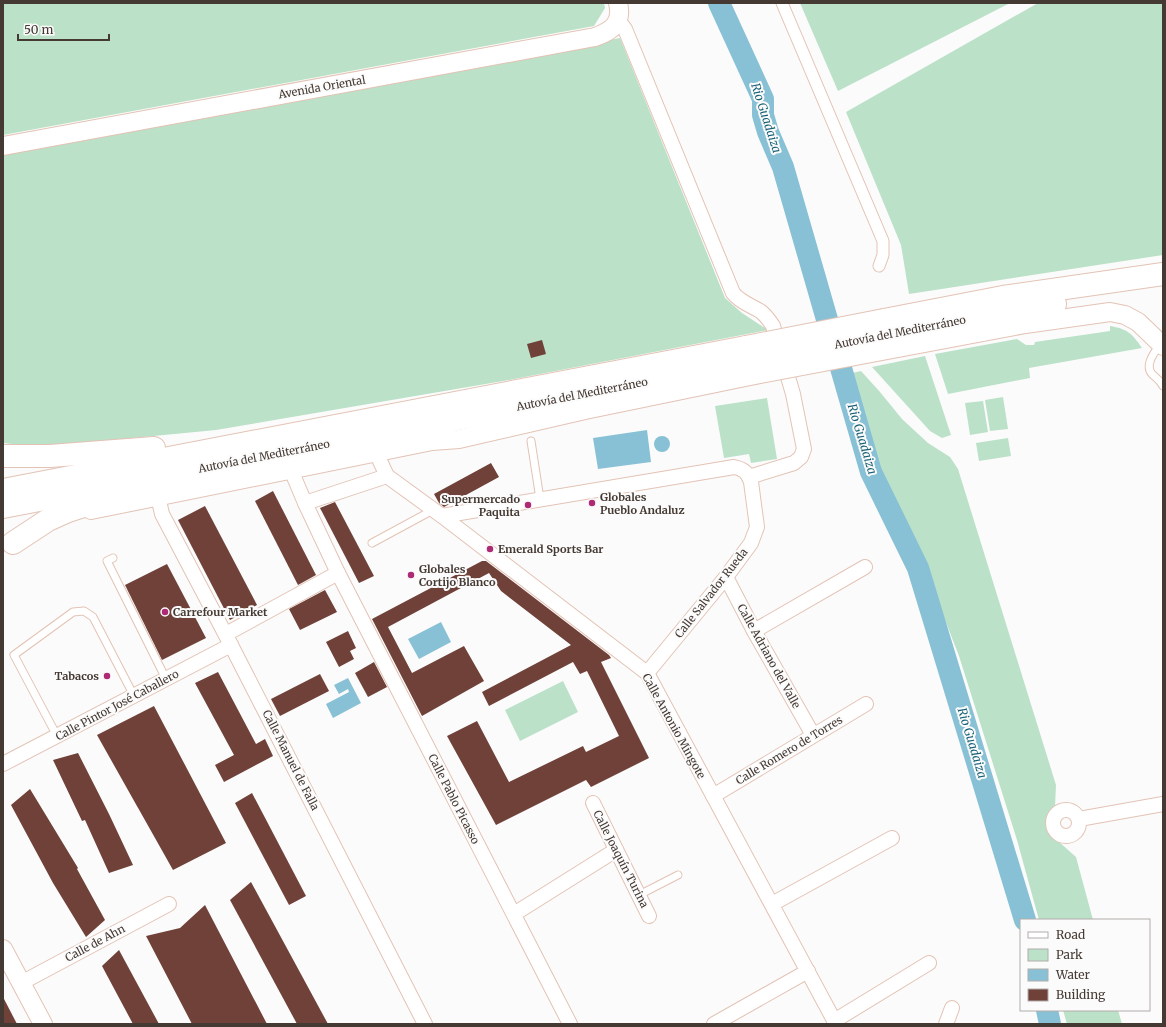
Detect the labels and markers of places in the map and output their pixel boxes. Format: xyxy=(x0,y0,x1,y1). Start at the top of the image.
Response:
place label: Globales Pueblo Andaluz xyxy=(600,490,684,517)
place label: Supermercado Paquita xyxy=(441,492,520,519)
marker: Globales Pueblo Andaluz xyxy=(587,498,597,508)
marker: Supermercado Paquita xyxy=(523,500,533,510)
place label: Emerald Sports Bar xyxy=(498,542,603,556)
marker: Emerald Sports Bar xyxy=(485,544,495,554)
place label: Globales Cortijo Blanco xyxy=(419,562,496,589)
marker: Globales Cortijo Blanco xyxy=(406,570,416,580)
place label: Carrefour Market xyxy=(173,605,268,619)
marker: Carrefour Market xyxy=(160,607,170,617)
place label: Tabacos xyxy=(54,669,99,683)
marker: Tabacos xyxy=(102,671,112,681)

